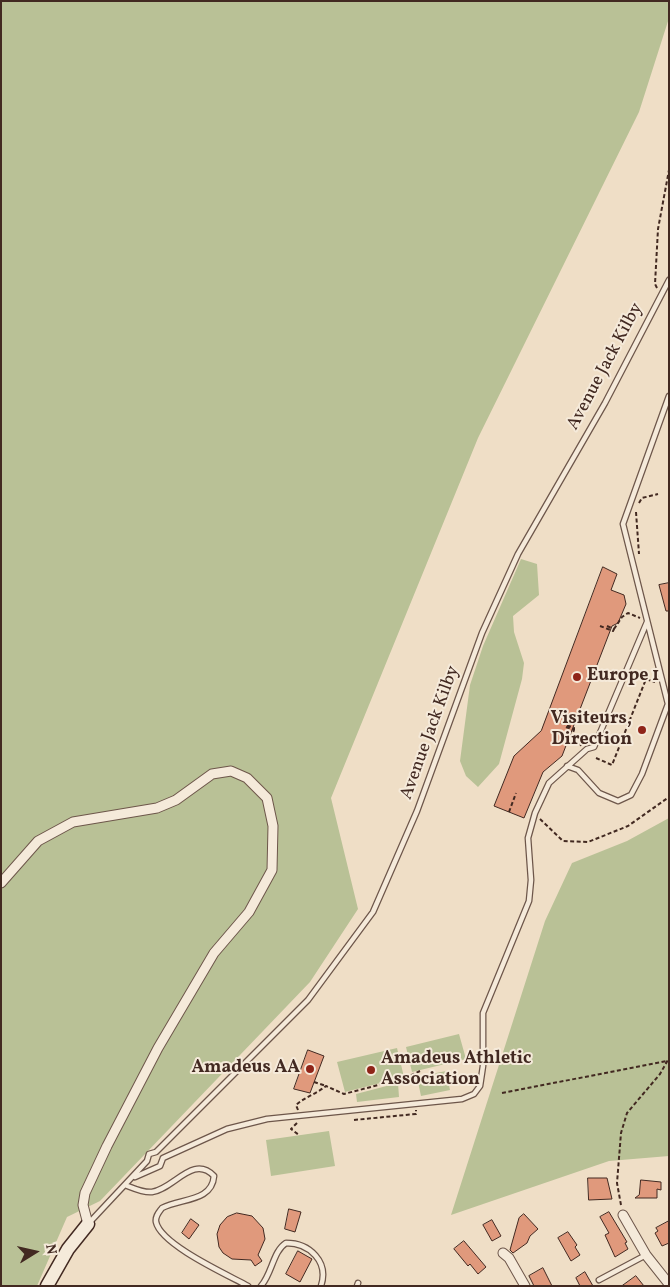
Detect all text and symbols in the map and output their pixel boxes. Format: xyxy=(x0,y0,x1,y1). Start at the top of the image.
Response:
street label: Avenue Jack Kilby xyxy=(563,300,649,434)
street label: Avenue Jack Kilby xyxy=(397,663,465,803)
place label: Europe 1 xyxy=(587,666,659,688)
marker: Europe 1 xyxy=(571,671,583,683)
place label: Visiteurs, Direction xyxy=(550,709,632,752)
marker: Visiteurs, Direction xyxy=(636,724,648,736)
place label: Amadeus Athletic Association xyxy=(381,1049,531,1092)
place label: Amadeus AA xyxy=(191,1058,300,1080)
marker: Amadeus AA xyxy=(304,1063,316,1075)
marker: Amadeus Athletic Association xyxy=(365,1064,377,1076)
north arrow xyxy=(10,1227,60,1277)
text: N xyxy=(40,1243,61,1256)

